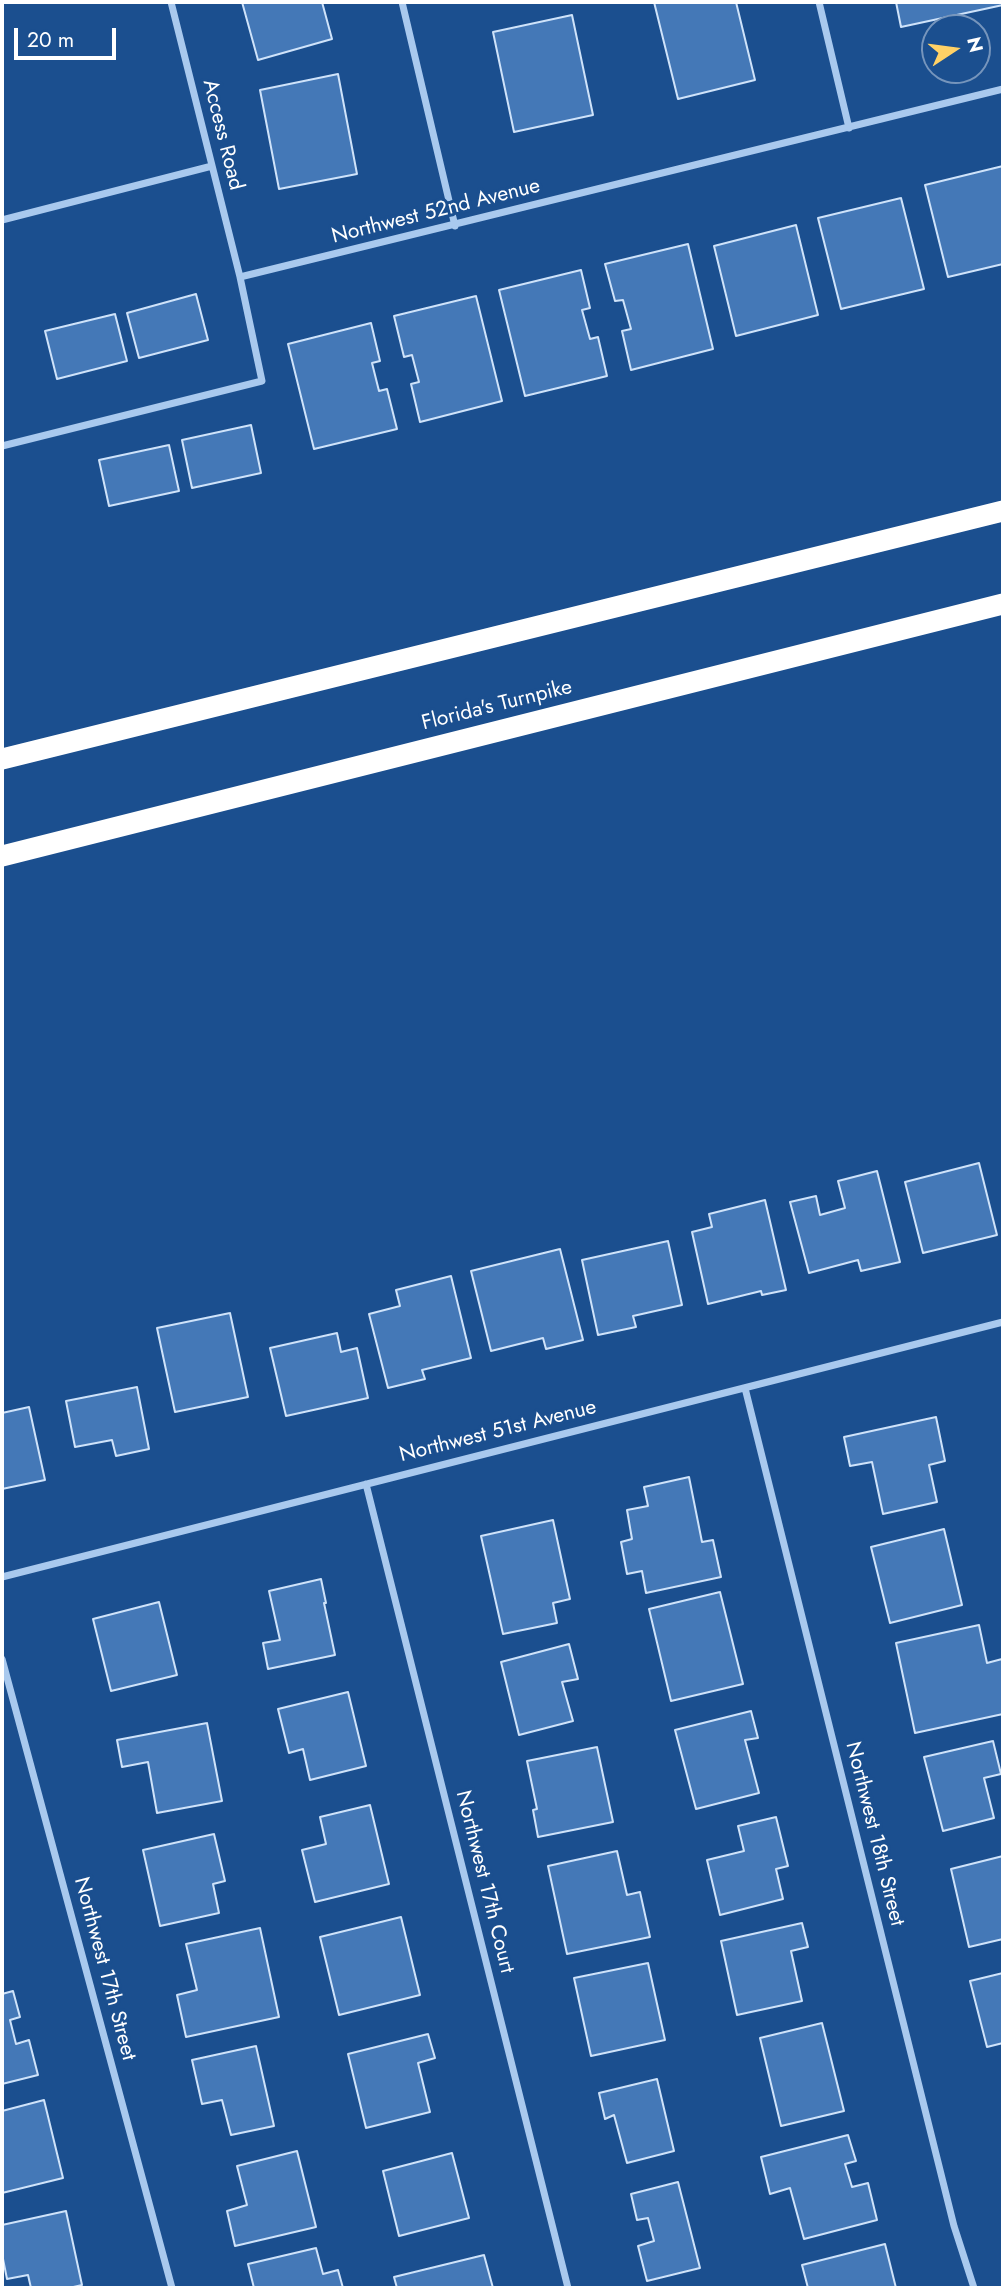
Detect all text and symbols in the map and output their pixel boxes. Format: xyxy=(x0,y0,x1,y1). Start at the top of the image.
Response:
scale bar xyxy=(18,14,119,58)
north arrow xyxy=(921,14,991,84)
text: 20 m xyxy=(27,25,74,55)
text: N xyxy=(960,34,990,55)
street label: Access Road xyxy=(196,77,248,193)
street label: Northwest 52nd Avenue xyxy=(329,174,543,250)
street label: Florida's Turnpike xyxy=(419,675,575,737)
street label: Northwest 51st Avenue xyxy=(397,1395,599,1469)
street label: Northwest 18th Street xyxy=(839,1739,909,1929)
street label: Northwest 17th Court xyxy=(449,1788,519,1976)
street label: Northwest 17th Street xyxy=(67,1875,141,2063)

